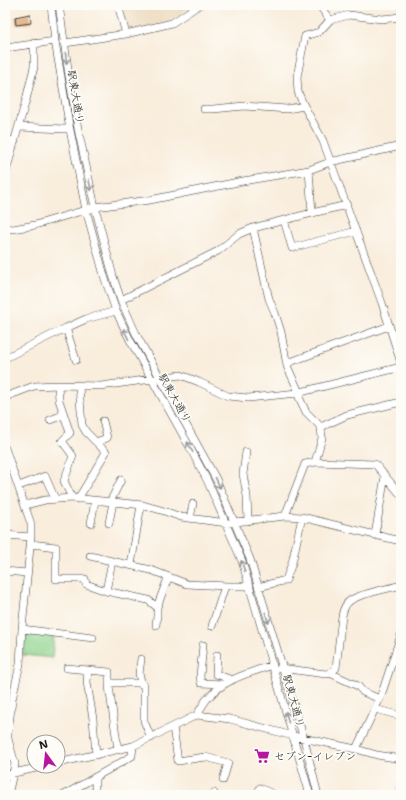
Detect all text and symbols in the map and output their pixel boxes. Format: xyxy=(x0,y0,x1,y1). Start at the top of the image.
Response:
one-way arrow xyxy=(63,51,70,64)
street label: 駅東大通り xyxy=(64,69,87,125)
one-way arrow xyxy=(87,178,95,191)
one-way arrow xyxy=(122,328,130,340)
street label: 駅東大通り xyxy=(155,371,194,426)
one-way arrow xyxy=(186,441,193,453)
one-way arrow xyxy=(215,477,222,489)
one-way arrow xyxy=(239,560,247,572)
one-way arrow xyxy=(264,611,271,624)
street label: 駅東大通り xyxy=(279,673,308,730)
one-way arrow xyxy=(283,711,291,724)
north arrow xyxy=(26,734,66,774)
text: N xyxy=(37,736,50,753)
supermarket icon: セブン-イレブン xyxy=(253,747,271,765)
place label: セブン-イレブン xyxy=(274,749,356,764)

